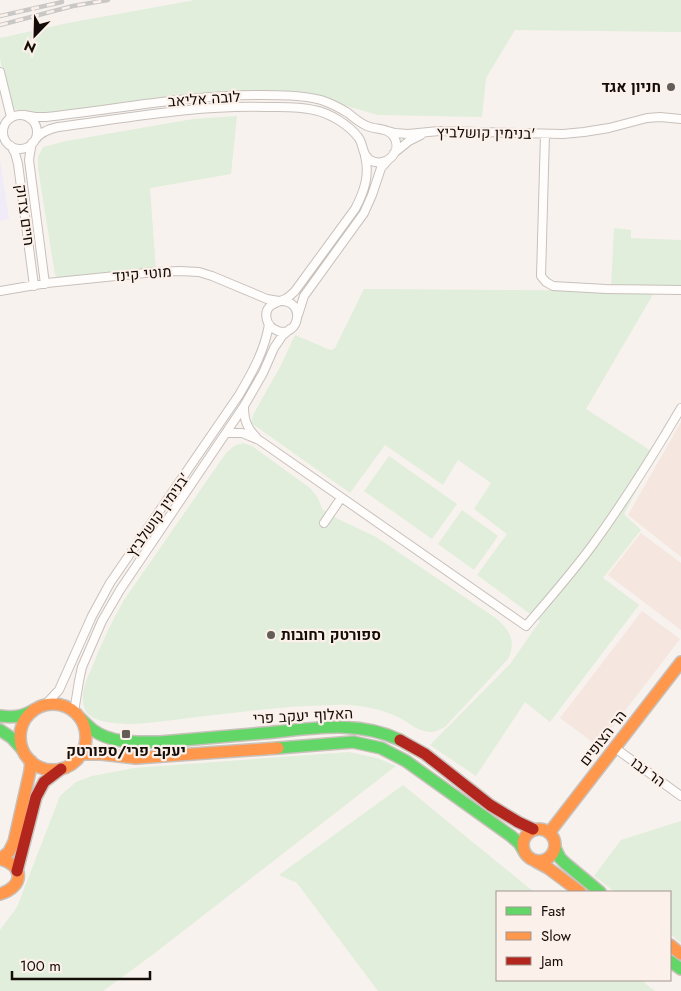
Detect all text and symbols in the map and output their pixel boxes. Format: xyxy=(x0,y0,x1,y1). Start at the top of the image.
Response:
north arrow xyxy=(10,10,60,60)
text: N xyxy=(21,36,39,58)
place label: חניון אגד xyxy=(601,76,661,98)
marker: חניון אגד xyxy=(665,81,677,93)
street label: לובה אליאב xyxy=(167,85,241,113)
street label: בנימין קושלביץ' xyxy=(436,121,536,145)
street label: חיים צדוק xyxy=(10,183,40,247)
street label: מוטי קינד xyxy=(111,260,173,288)
street label: בנימין קושלביץ' xyxy=(121,468,195,562)
place label: ספורטק רחובות xyxy=(281,624,381,646)
marker: ספורטק רחובות xyxy=(265,629,277,641)
street label: האלוף יעקב פרי xyxy=(252,702,354,730)
street label: הר הצופים xyxy=(574,705,632,771)
marker: יעקב פרי/ספורטק xyxy=(120,728,132,740)
place label: יעקב פרי/ספורטק xyxy=(66,740,186,762)
street label: הר נבו xyxy=(626,752,670,792)
legend xyxy=(496,891,671,981)
text: Fast xyxy=(541,900,565,922)
text: Slow xyxy=(541,925,572,947)
scale bar xyxy=(12,948,150,980)
text: Jam xyxy=(539,950,564,972)
text: 100 m xyxy=(20,955,61,977)

